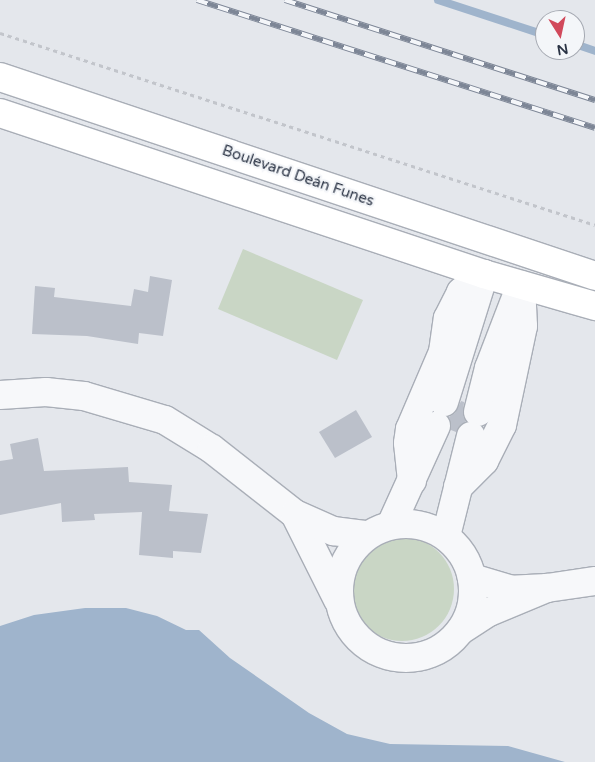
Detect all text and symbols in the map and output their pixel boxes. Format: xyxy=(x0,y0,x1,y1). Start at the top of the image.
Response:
north arrow xyxy=(535,10,585,60)
text: N xyxy=(556,40,570,59)
street label: Boulevard Deán Funes xyxy=(220,142,376,210)

